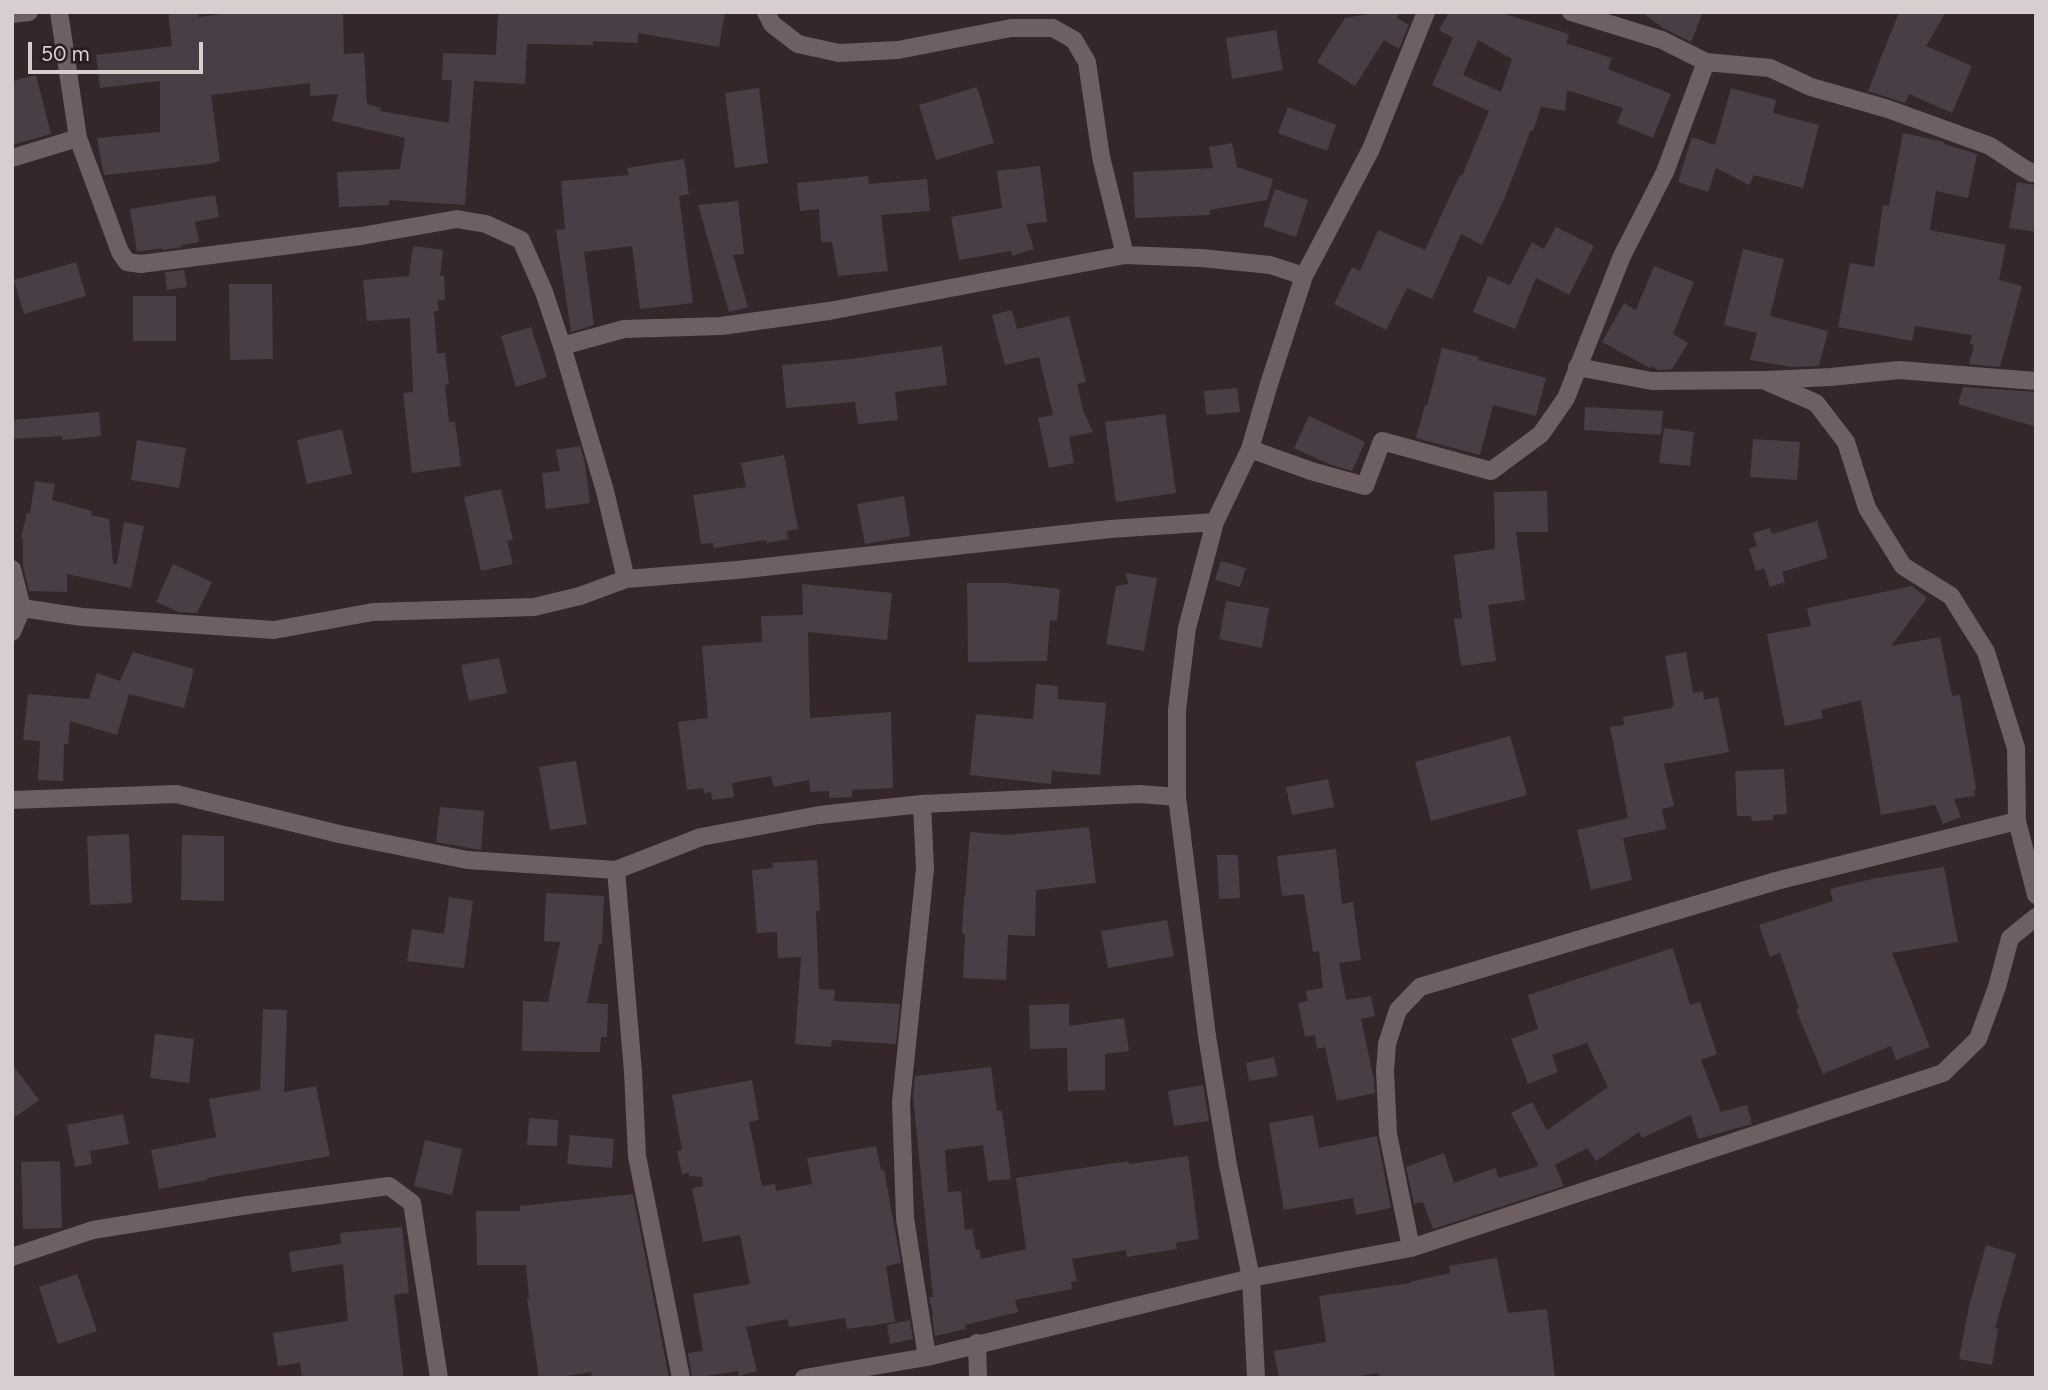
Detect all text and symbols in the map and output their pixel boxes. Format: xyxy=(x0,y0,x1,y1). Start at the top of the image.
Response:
scale bar xyxy=(32,28,206,72)
text: 50 m xyxy=(41,41,90,66)

